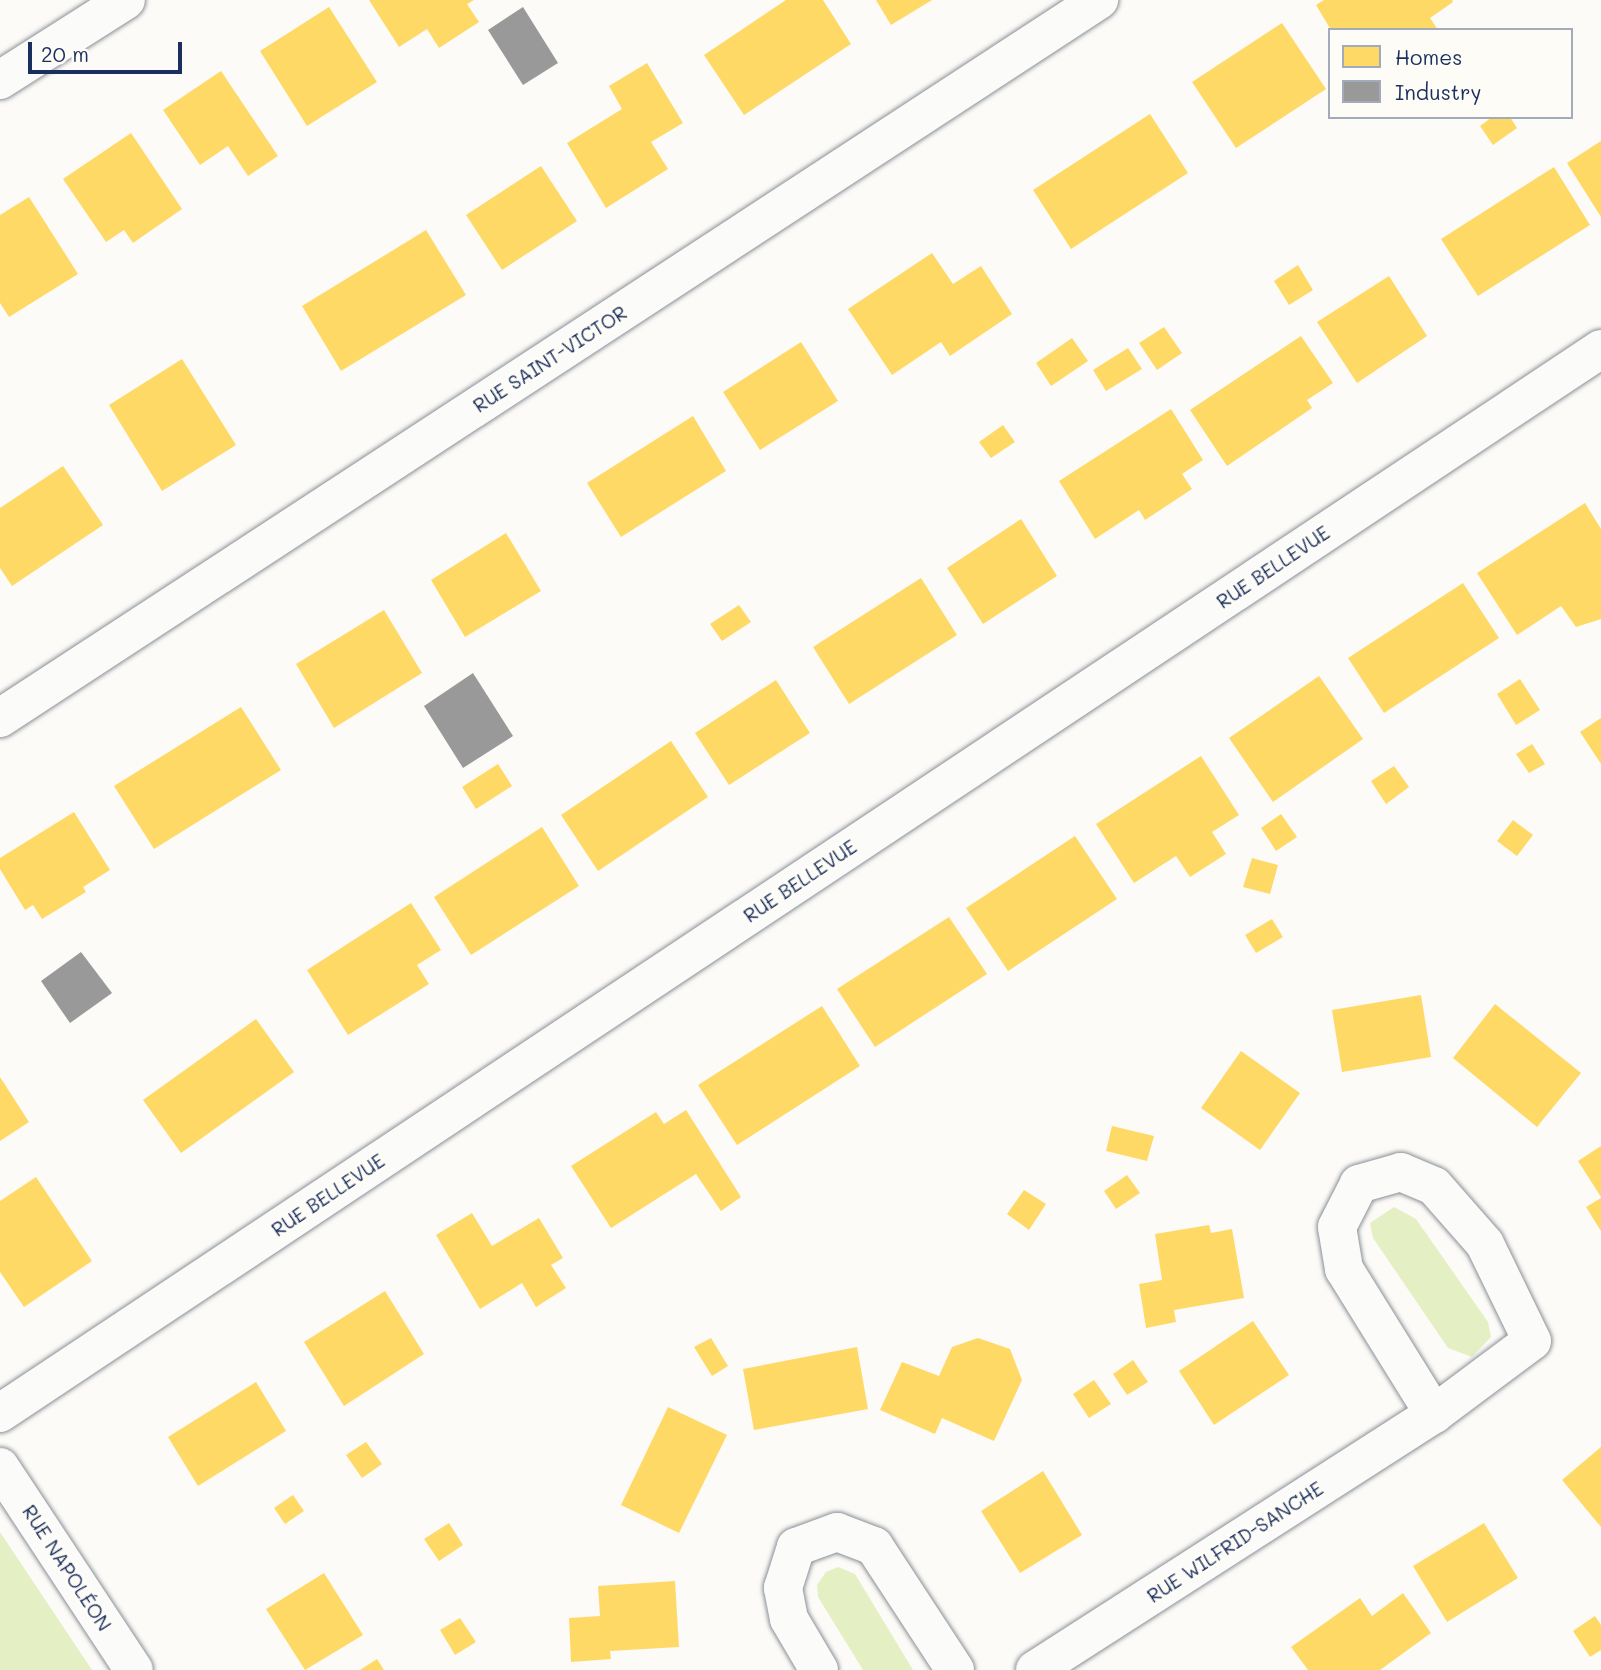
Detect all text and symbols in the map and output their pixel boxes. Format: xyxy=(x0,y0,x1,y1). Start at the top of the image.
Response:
scale bar xyxy=(32,28,186,72)
legend xyxy=(1328,28,1573,119)
text: 20 m xyxy=(41,40,89,67)
text: Homes xyxy=(1395,43,1462,70)
text: Industry xyxy=(1395,78,1482,105)
street label: RUE SAINT-VICTOR xyxy=(469,301,631,417)
street label: RUE BELLEVUE xyxy=(1212,521,1334,613)
street label: RUE BELLEVUE xyxy=(739,835,861,927)
street label: RUE BELLEVUE xyxy=(267,1149,389,1241)
street label: RUE WILFRID-SANCHE xyxy=(1143,1477,1327,1607)
street label: RUE NAPOLÉON xyxy=(18,1501,116,1635)

